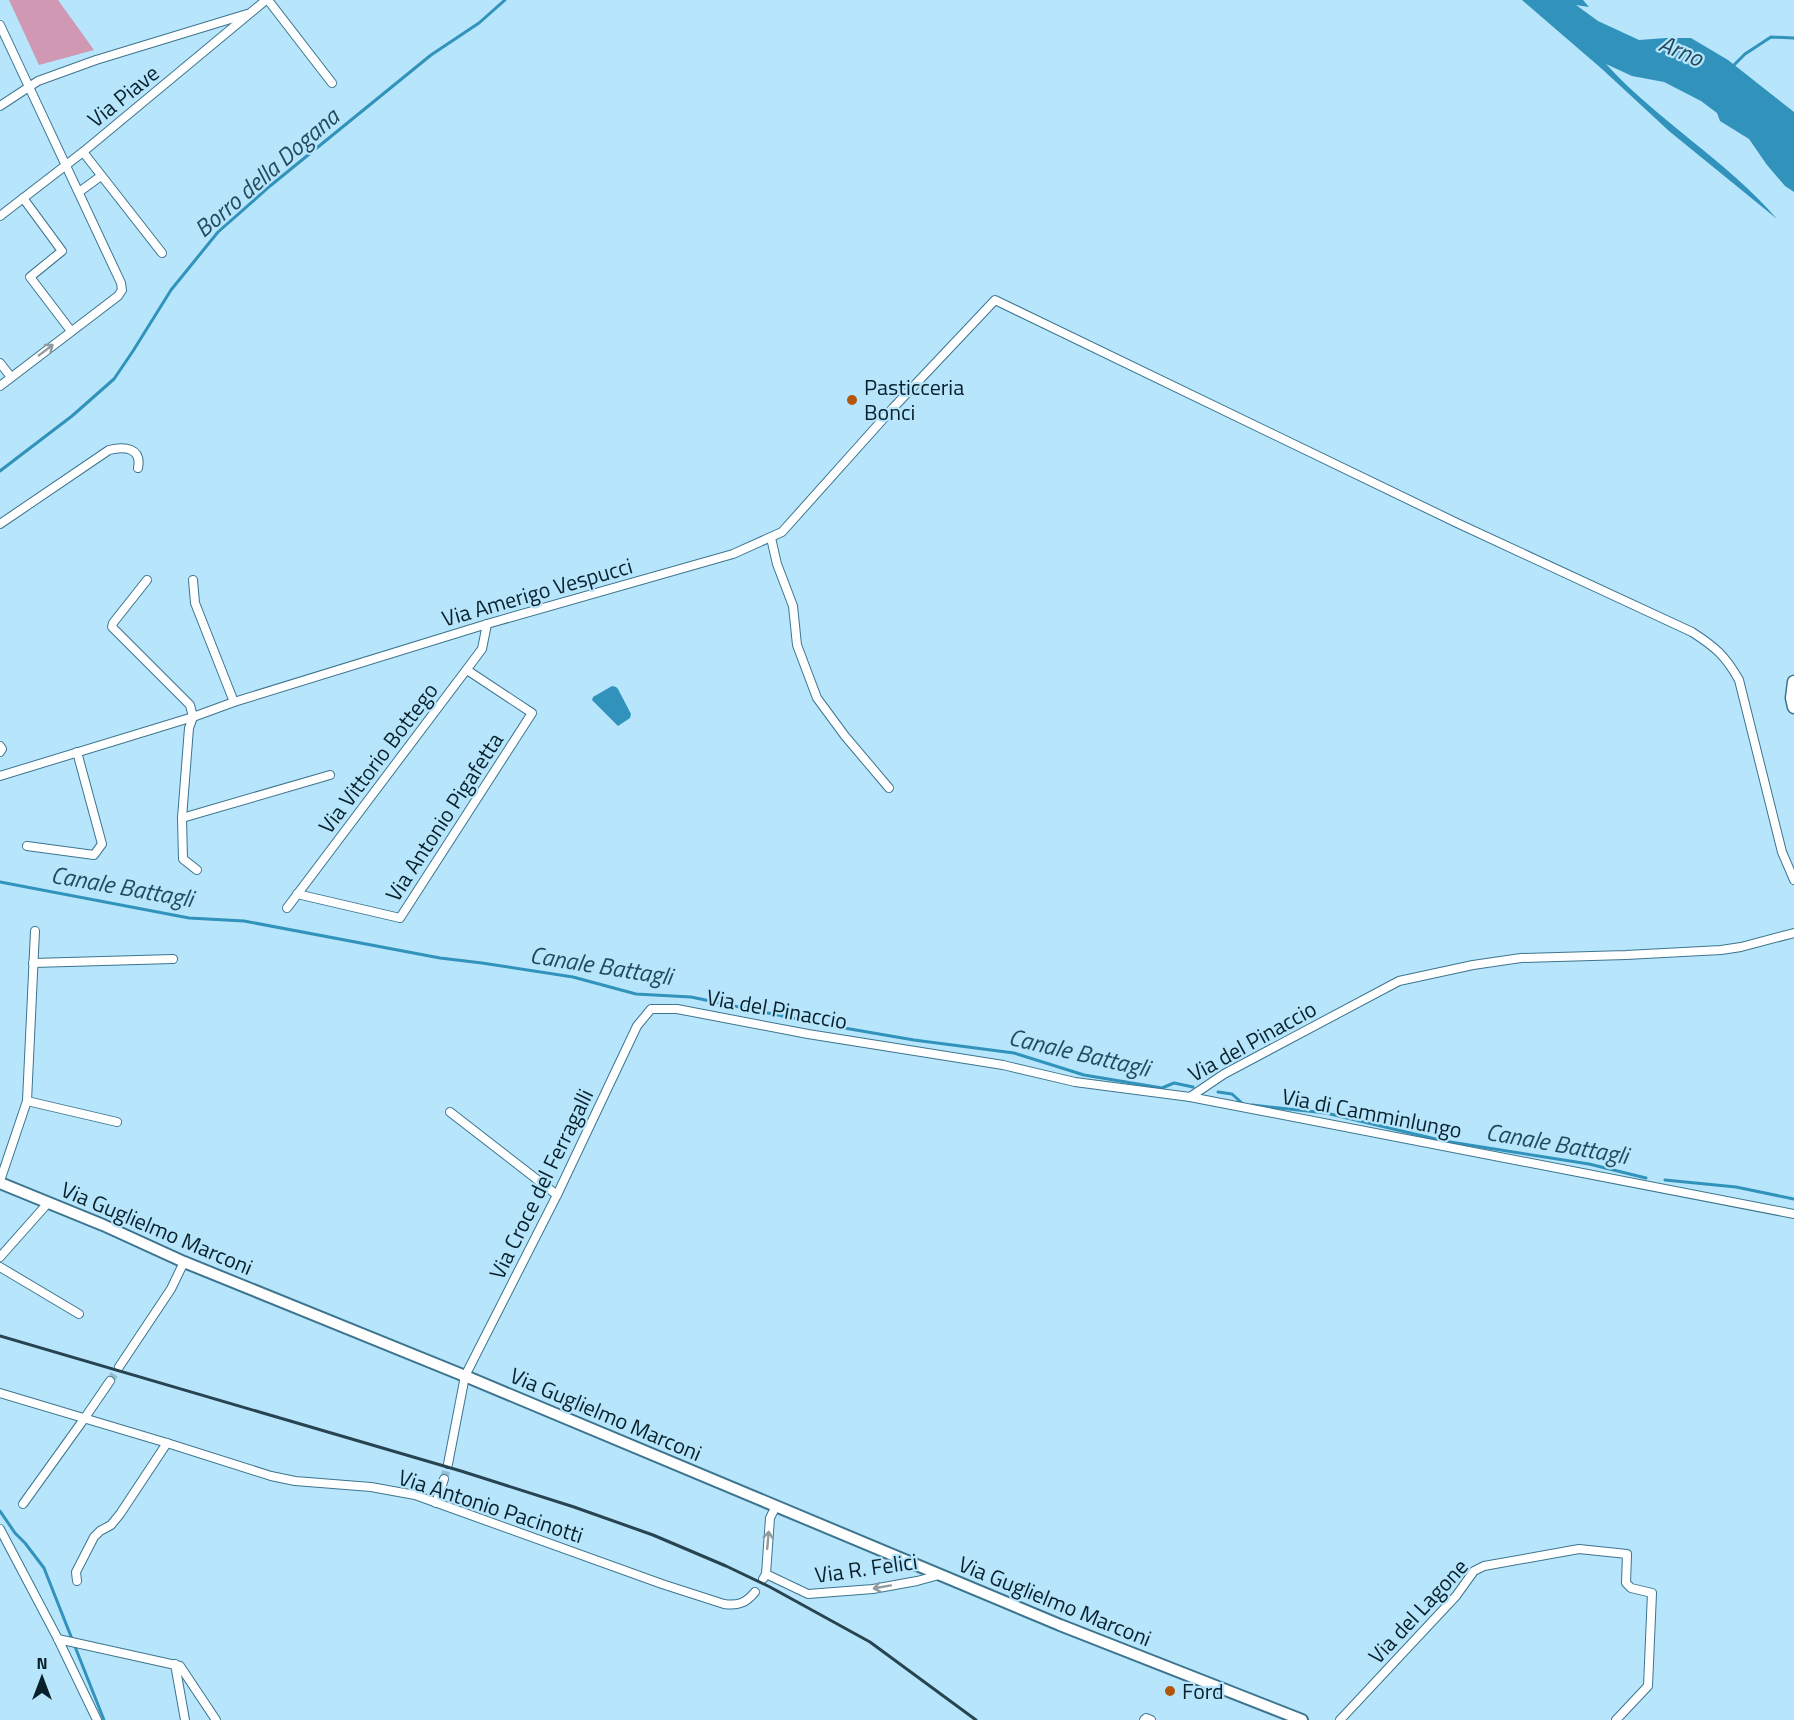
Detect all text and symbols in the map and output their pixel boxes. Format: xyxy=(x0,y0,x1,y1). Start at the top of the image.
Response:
water label: Arno xyxy=(1654,25,1710,76)
street label: Via Piave xyxy=(80,56,166,136)
water label: Borro della Dogana xyxy=(186,98,348,246)
one-way arrow xyxy=(38,344,54,357)
place label: Pasticceria Bonci xyxy=(864,370,964,429)
marker: Pasticceria Bonci xyxy=(845,393,859,407)
street label: Via Amerigo Vespucci xyxy=(438,549,636,635)
street label: Via Vittorio Bottego xyxy=(310,675,446,841)
street label: Via Antonio Pigafetta xyxy=(376,726,512,908)
water label: Canale Battagli xyxy=(48,856,199,917)
water label: Canale Battagli xyxy=(527,936,678,995)
street label: Via del Pinaccio xyxy=(704,980,850,1038)
street label: Via del Pinaccio xyxy=(1182,992,1322,1090)
water label: Canale Battagli xyxy=(1005,1018,1156,1086)
street label: Via di Camminlungo xyxy=(1279,1079,1465,1147)
street label: Via Croce del Ferragalli xyxy=(480,1083,602,1285)
water label: Canale Battagli xyxy=(1483,1113,1634,1174)
street label: Via Guglielmo Marconi xyxy=(56,1172,258,1284)
street label: Via Guglielmo Marconi xyxy=(505,1358,707,1470)
street label: Via Antonio Pacinotti xyxy=(394,1460,588,1552)
one-way arrow xyxy=(763,1530,774,1550)
street label: Via R. Felici xyxy=(813,1544,919,1592)
street label: Via Guglielmo Marconi xyxy=(953,1547,1157,1655)
street label: Via del Lagone xyxy=(1360,1551,1476,1671)
one-way arrow xyxy=(873,1582,892,1593)
north arrow xyxy=(12,1648,72,1708)
text: N xyxy=(36,1651,48,1675)
place label: Ford xyxy=(1182,1674,1224,1708)
marker: Ford xyxy=(1163,1684,1177,1698)

